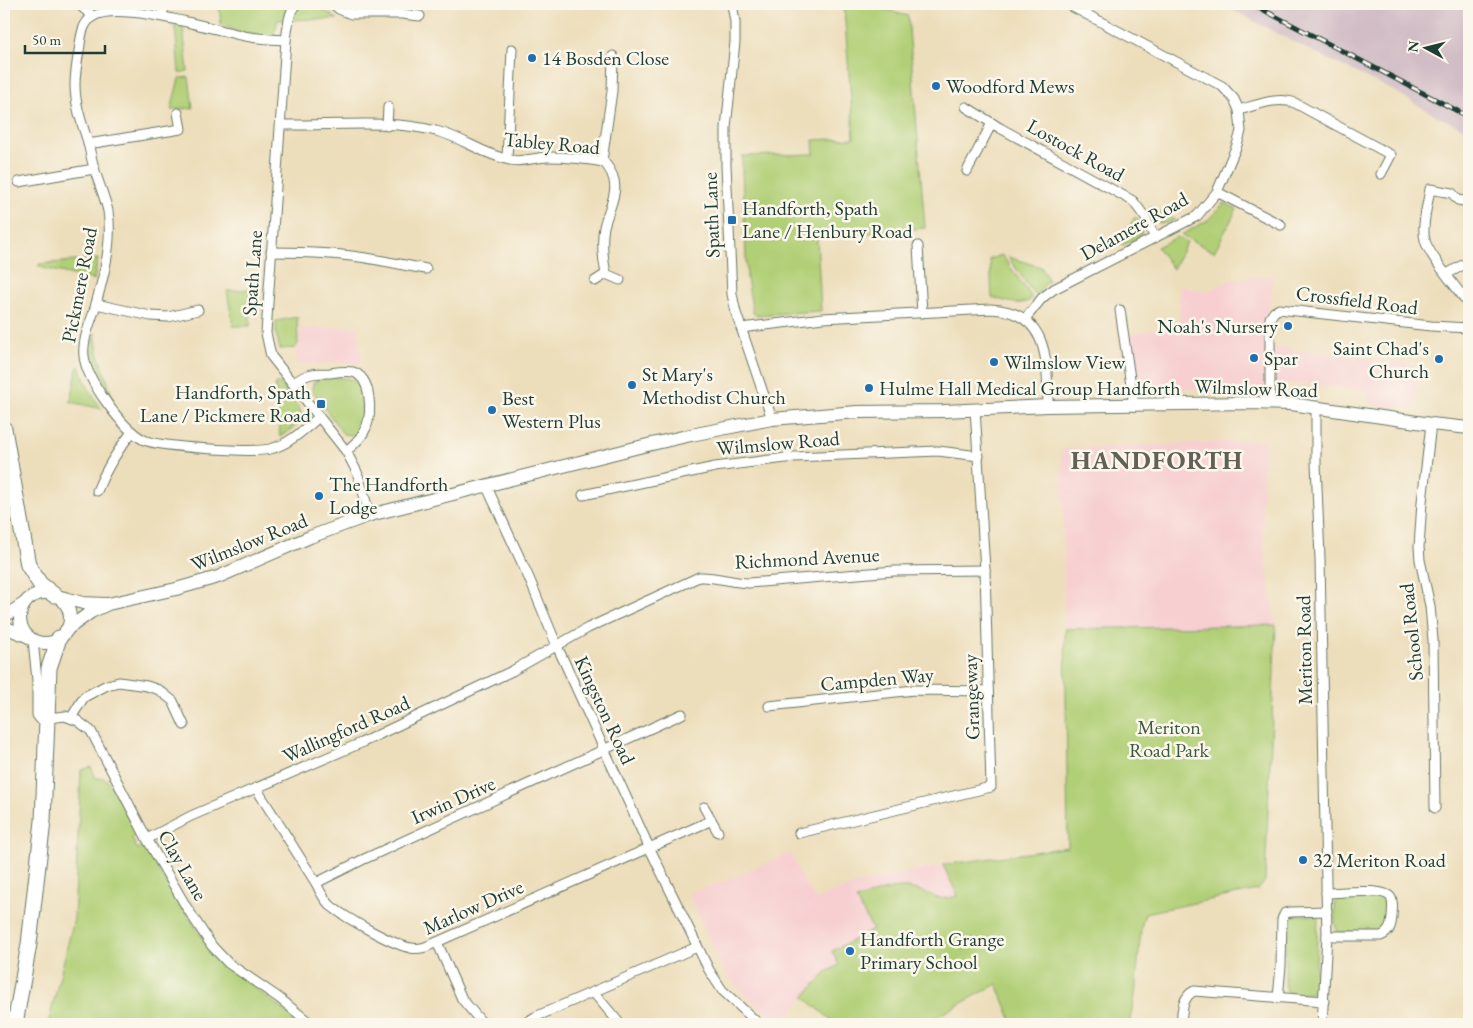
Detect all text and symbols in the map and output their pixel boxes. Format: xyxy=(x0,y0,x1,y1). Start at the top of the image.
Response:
scale bar xyxy=(25,22,105,54)
north arrow xyxy=(1400,22,1450,72)
text: 50 m xyxy=(32,30,61,49)
text: N xyxy=(1403,39,1423,53)
place label: 14 Bosden Close xyxy=(542,45,669,71)
marker: 14 Bosden Close xyxy=(526,52,538,64)
place label: Woodford Mews xyxy=(946,73,1074,99)
marker: Woodford Mews xyxy=(930,80,942,92)
street label: Lostock Road xyxy=(1023,113,1130,188)
street label: Tabley Road xyxy=(503,126,602,160)
street label: Spath Lane xyxy=(697,171,725,258)
street label: Delamere Road xyxy=(1075,185,1193,266)
place label: Handforth, Spath Lane / Henbury Road xyxy=(742,195,914,244)
marker: Handforth, Spath Lane / Henbury Road xyxy=(726,214,738,226)
street label: Pickmere Road xyxy=(55,224,103,345)
street label: Spath Lane xyxy=(236,229,268,317)
street label: Crossfield Road xyxy=(1295,280,1420,320)
place label: Noah's Nursery xyxy=(1157,313,1278,339)
marker: Noah's Nursery xyxy=(1282,320,1294,332)
place label: Saint Chad's Church xyxy=(1333,335,1429,384)
place label: Spar xyxy=(1264,345,1298,371)
place label: Wilmslow View xyxy=(1004,349,1125,375)
marker: Spar xyxy=(1248,352,1260,364)
marker: Saint Chad's Church xyxy=(1433,353,1445,365)
marker: Wilmslow View xyxy=(988,356,1000,368)
place label: St Mary's Methodist Church xyxy=(642,361,786,410)
street label: Wilmslow Road xyxy=(1194,373,1319,403)
place label: Hulme Hall Medical Group Handforth xyxy=(879,375,1181,401)
place label: Handforth, Spath Lane / Pickmere Road xyxy=(140,379,312,428)
marker: St Mary's Methodist Church xyxy=(626,379,638,391)
marker: Hulme Hall Medical Group Handforth xyxy=(863,382,875,394)
place label: Best Western Plus xyxy=(502,385,601,434)
marker: Handforth, Spath Lane / Pickmere Road xyxy=(315,398,327,410)
marker: Best Western Plus xyxy=(486,404,498,416)
street label: Wilmslow Road xyxy=(715,425,842,461)
district label: HANDFORTH xyxy=(1071,444,1243,476)
place label: The Handforth Lodge xyxy=(329,471,448,520)
marker: The Handforth Lodge xyxy=(313,490,325,502)
street label: Wilmslow Road xyxy=(187,506,312,577)
street label: Richmond Avenue xyxy=(734,541,880,575)
street label: School Road xyxy=(1393,581,1429,682)
street label: Meriton Road xyxy=(1290,594,1318,705)
street label: Kingston Road xyxy=(569,652,642,769)
street label: Grangeway xyxy=(956,653,985,741)
street label: Campden Way xyxy=(819,661,935,697)
street label: Wallingford Road xyxy=(278,689,414,769)
park label: Meriton Road Park xyxy=(1129,714,1210,763)
street label: Irwin Drive xyxy=(407,770,499,830)
street label: Clay Lane xyxy=(152,825,214,905)
place label: 32 Meriton Road xyxy=(1313,847,1447,873)
marker: 32 Meriton Road xyxy=(1297,854,1309,866)
street label: Marlow Drive xyxy=(419,873,527,941)
place label: Handforth Grange Primary School xyxy=(860,926,1004,975)
marker: Handforth Grange Primary School xyxy=(844,945,856,957)

